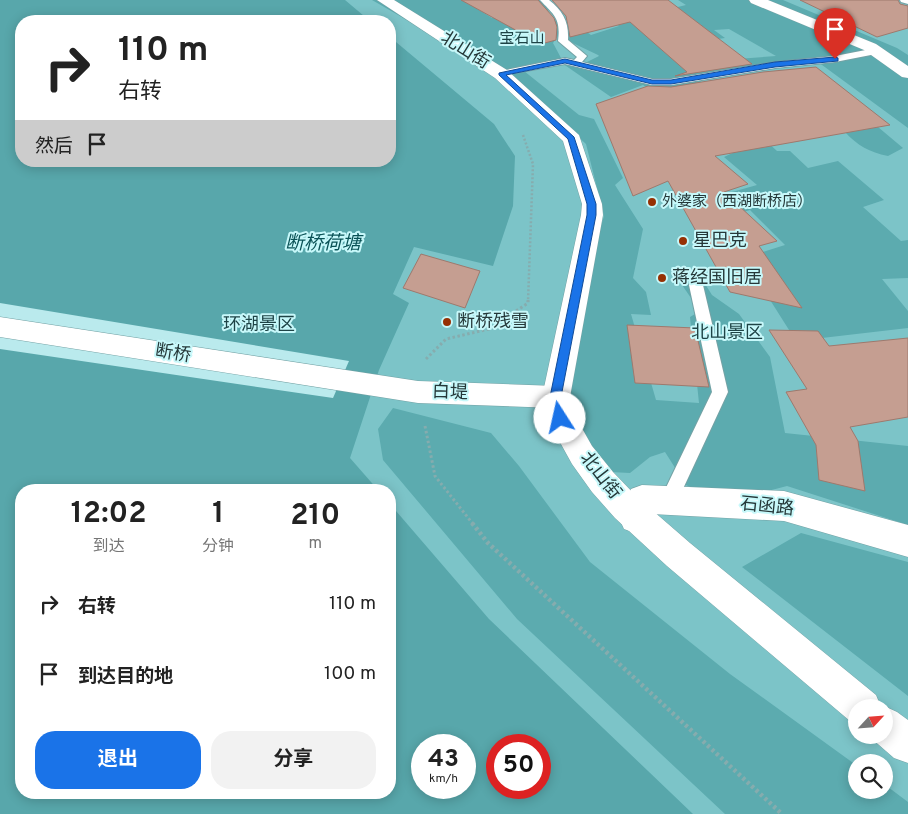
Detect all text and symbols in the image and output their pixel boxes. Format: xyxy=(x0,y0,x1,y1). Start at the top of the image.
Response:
pin xyxy=(814,8,856,59)
icon: arrive xyxy=(821,15,849,43)
street label: 北山街 xyxy=(436,27,494,75)
text: 110 m xyxy=(118,29,208,73)
park label: 宝石山 xyxy=(499,30,545,49)
icon: right xyxy=(35,35,100,100)
text: 右转 xyxy=(118,79,162,106)
icon: arrive xyxy=(83,130,111,158)
text: 然后 xyxy=(35,135,73,159)
place label: 外婆家（西湖断桥店） xyxy=(662,193,812,212)
marker: 外婆家（西湖断桥店） xyxy=(646,196,658,208)
place label: 星巴克 xyxy=(693,230,747,253)
water label: 断桥荷塘 xyxy=(285,232,364,256)
marker: 星巴克 xyxy=(677,235,689,247)
place label: 蒋经国旧居 xyxy=(672,267,762,290)
marker: 蒋经国旧居 xyxy=(656,272,668,284)
place label: 断桥残雪 xyxy=(457,311,529,334)
park label: 环湖景区 xyxy=(223,314,295,337)
marker: 断桥残雪 xyxy=(441,316,453,328)
park label: 北山景区 xyxy=(691,322,763,345)
street label: 断桥 xyxy=(153,340,193,368)
street label: 白堤 xyxy=(432,381,468,405)
position arrow xyxy=(533,391,585,443)
street label: 北山街 xyxy=(574,448,626,504)
street label: 石函路 xyxy=(739,493,795,521)
text: 12:02 xyxy=(71,496,147,533)
text: 1 xyxy=(212,496,224,533)
text: 210 xyxy=(290,498,340,535)
text: m xyxy=(308,534,322,554)
text: 到达 xyxy=(93,537,125,557)
text: 分钟 xyxy=(202,537,234,557)
icon: right xyxy=(35,590,63,618)
text: 110 m xyxy=(329,592,376,616)
text: 右转 xyxy=(78,595,116,619)
icon: arrive xyxy=(35,660,63,688)
text: 100 m xyxy=(324,662,376,686)
text: 到达目的地 xyxy=(78,665,173,689)
north arrow xyxy=(848,699,892,744)
map controls xyxy=(848,699,893,799)
button: 退出 xyxy=(35,731,201,789)
button: 分享 xyxy=(211,731,376,789)
speed limit sign: 50 xyxy=(486,734,551,799)
text: 43 xyxy=(428,744,459,776)
button: search xyxy=(848,754,893,799)
text: km/h xyxy=(429,771,458,787)

